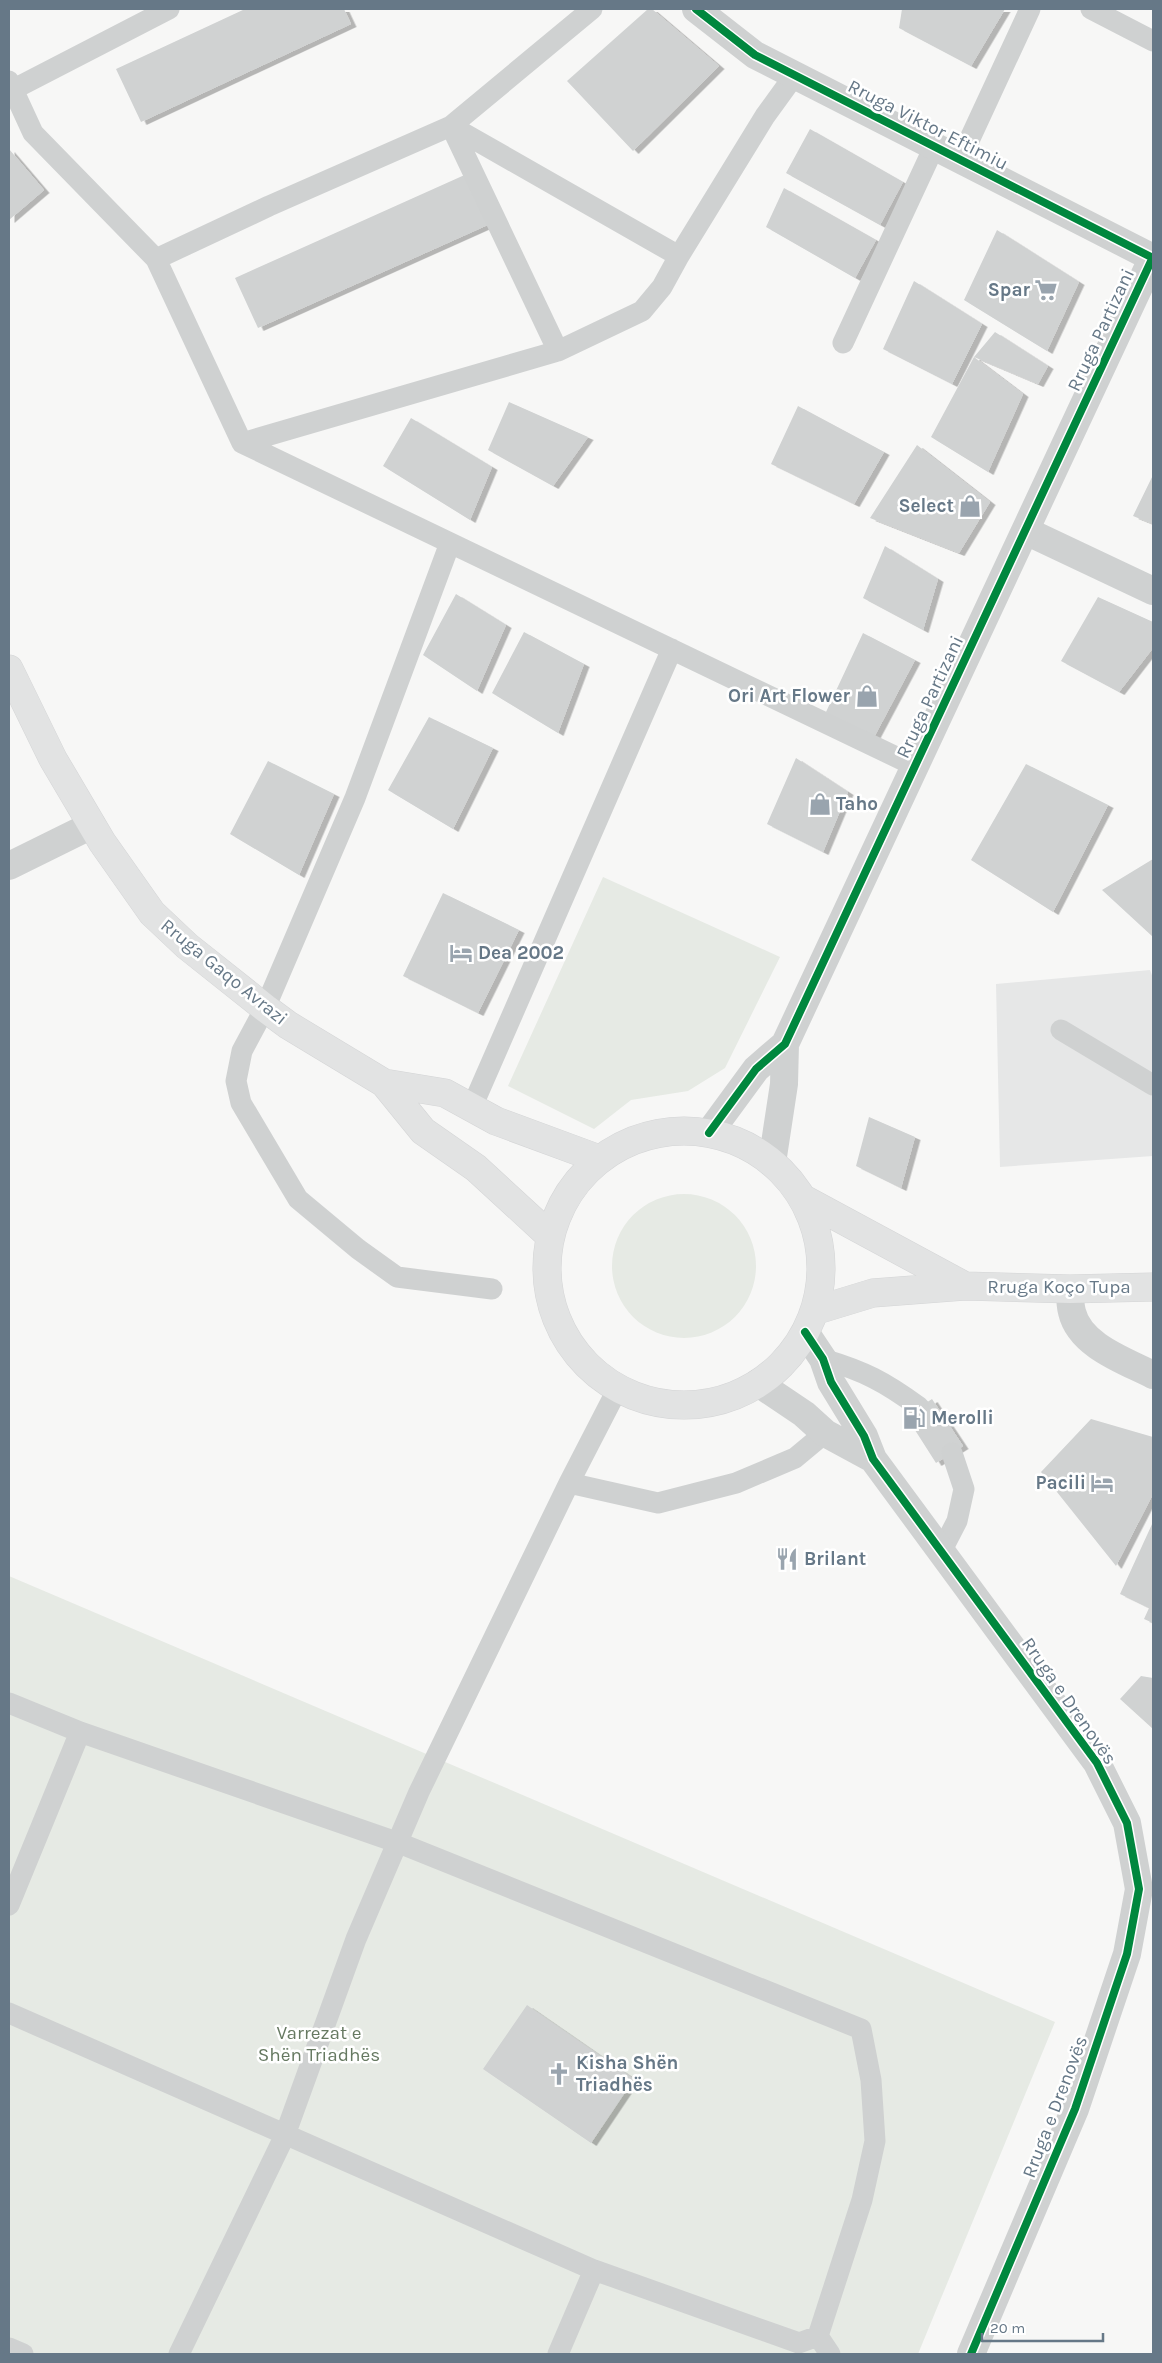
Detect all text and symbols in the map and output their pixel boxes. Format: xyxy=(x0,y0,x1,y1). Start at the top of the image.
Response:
street label: Rruga Viktor Eftimiu xyxy=(844,75,1012,175)
street label: Rruga Partizani xyxy=(1063,265,1139,395)
supermarket icon: Spar xyxy=(1033,277,1059,303)
place label: Spar xyxy=(988,279,1031,301)
shop icon: Select xyxy=(957,493,983,519)
place label: Select xyxy=(898,495,954,517)
street label: Rruga Partizani xyxy=(892,632,968,762)
shop icon: Ori Art Flower xyxy=(854,683,880,709)
place label: Ori Art Flower xyxy=(728,685,851,707)
shop icon: Taho xyxy=(807,791,833,817)
place label: Taho xyxy=(836,793,878,815)
street label: Rruga Gaqo Avrazi xyxy=(156,914,292,1030)
hotel icon: Dea 2002 xyxy=(448,940,474,966)
place label: Dea 2002 xyxy=(478,942,564,964)
street label: Rruga Koço Tupa xyxy=(987,1276,1131,1298)
fuel station icon: Merolli xyxy=(901,1405,927,1431)
place label: Merolli xyxy=(931,1407,994,1429)
hotel icon: Pacili xyxy=(1089,1470,1115,1496)
place label: Pacili xyxy=(1036,1472,1086,1494)
restaurant icon: Brilant xyxy=(774,1546,800,1572)
place label: Brilant xyxy=(804,1548,866,1570)
street label: Rruga e Drenovës xyxy=(1017,1633,1121,1769)
park label: Varrezat e Shën Triadhës xyxy=(258,2022,380,2066)
street label: Rruga e Drenovës xyxy=(1018,2033,1092,2181)
place label: Kisha Shën Triadhës xyxy=(576,2052,678,2096)
church icon: Kisha Shën Triadhës xyxy=(546,2061,572,2087)
scale bar xyxy=(982,2310,1103,2342)
text: 20 m xyxy=(990,2319,1025,2337)

